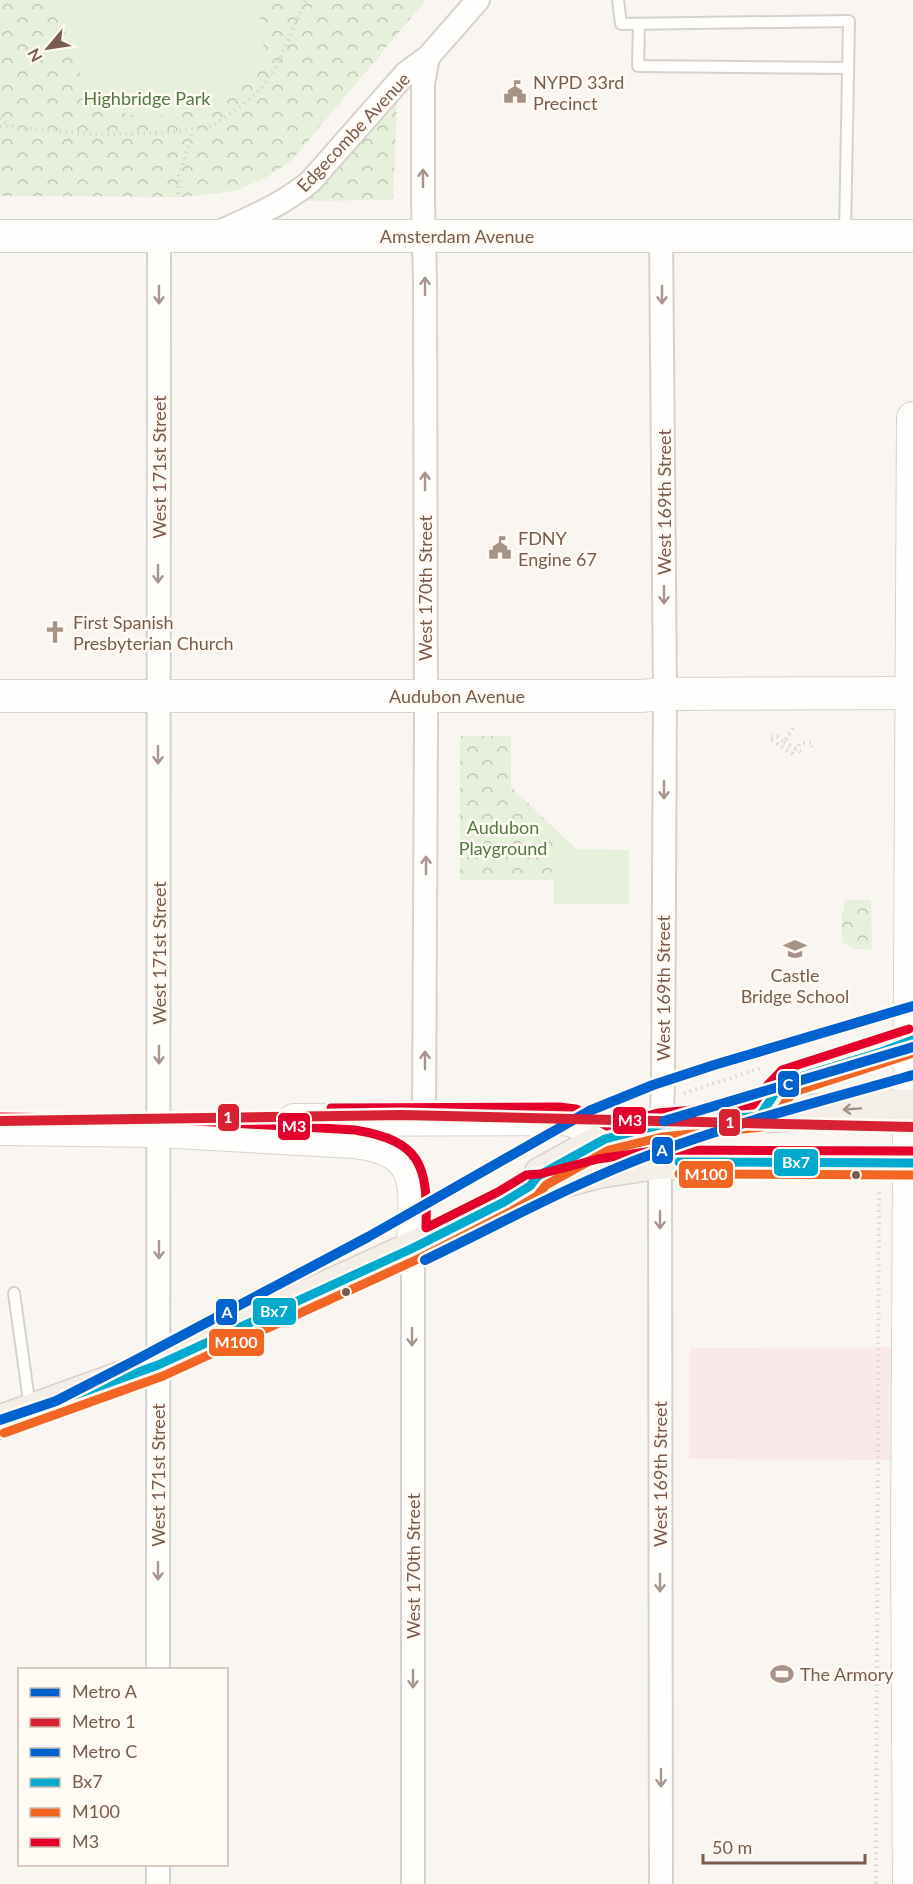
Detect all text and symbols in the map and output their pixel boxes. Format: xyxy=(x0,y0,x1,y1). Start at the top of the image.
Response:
north arrow xyxy=(18,18,78,78)
text: N xyxy=(23,46,46,66)
street label: Edgecombe Avenue xyxy=(292,68,414,196)
place label: NYPD 33rd Precinct xyxy=(533,71,624,114)
public building icon: NYPD 33rd Precinct xyxy=(502,79,528,105)
park label: Highbridge Park xyxy=(84,87,211,109)
one-way arrow xyxy=(417,168,429,188)
street label: Amsterdam Avenue xyxy=(380,225,534,247)
one-way arrow xyxy=(419,277,431,297)
one-way arrow xyxy=(656,284,668,304)
one-way arrow xyxy=(153,285,165,305)
street label: West 171st Street xyxy=(148,395,170,539)
street label: West 169th Street xyxy=(653,429,675,575)
one-way arrow xyxy=(419,472,431,492)
street label: West 170th Street xyxy=(414,515,436,661)
place label: FDNY Engine 67 xyxy=(518,527,597,570)
public building icon: FDNY Engine 67 xyxy=(487,535,513,561)
one-way arrow xyxy=(152,564,164,584)
one-way arrow xyxy=(658,584,670,604)
place label: First Spanish Presbyterian Church xyxy=(73,611,234,654)
church icon: First Spanish Presbyterian Church xyxy=(42,619,68,645)
street label: Audubon Avenue xyxy=(389,685,525,707)
one-way arrow xyxy=(152,744,164,764)
one-way arrow xyxy=(658,779,670,799)
park label: Audubon Playground xyxy=(459,816,547,859)
one-way arrow xyxy=(420,856,432,876)
street label: West 171st Street xyxy=(148,881,170,1025)
street label: West 169th Street xyxy=(652,915,674,1061)
school or university icon: Castle Bridge School xyxy=(782,936,808,962)
place label: Castle Bridge School xyxy=(741,964,849,1007)
one-way arrow xyxy=(153,1044,165,1064)
one-way arrow xyxy=(419,1051,431,1071)
line badge: C xyxy=(777,1070,800,1098)
text: C xyxy=(783,1074,794,1093)
line badge: 1 xyxy=(217,1103,240,1132)
one-way arrow xyxy=(843,1103,863,1114)
line badge: M3 xyxy=(612,1106,647,1135)
text: 1 xyxy=(223,1107,233,1126)
line badge: 1 xyxy=(718,1108,741,1137)
text: M3 xyxy=(618,1110,642,1129)
line badge: M3 xyxy=(277,1112,311,1141)
text: 1 xyxy=(725,1112,735,1131)
text: M3 xyxy=(282,1116,306,1135)
line badge: A xyxy=(651,1136,674,1165)
text: A xyxy=(655,1140,668,1159)
line badge: Bx7 xyxy=(773,1148,819,1177)
text: Bx7 xyxy=(782,1152,810,1171)
line badge: M100 xyxy=(678,1160,734,1189)
text: M100 xyxy=(685,1164,727,1183)
unlabelled marker xyxy=(850,1169,862,1181)
one-way arrow xyxy=(654,1210,666,1230)
one-way arrow xyxy=(153,1239,165,1259)
unlabelled marker xyxy=(340,1286,352,1298)
line badge: Bx7 xyxy=(252,1297,297,1326)
line badge: A xyxy=(215,1298,238,1326)
text: Bx7 xyxy=(260,1301,288,1320)
text: A xyxy=(220,1302,233,1321)
one-way arrow xyxy=(406,1326,418,1346)
line badge: M100 xyxy=(208,1328,265,1357)
text: M100 xyxy=(215,1332,257,1351)
street label: West 169th Street xyxy=(649,1401,671,1547)
street label: West 171st Street xyxy=(147,1403,169,1547)
street label: West 170th Street xyxy=(402,1493,424,1639)
one-way arrow xyxy=(152,1560,164,1580)
one-way arrow xyxy=(654,1573,666,1593)
sports icon: The Armory xyxy=(769,1661,795,1687)
place label: The Armory xyxy=(800,1663,894,1685)
legend xyxy=(18,1668,228,1866)
one-way arrow xyxy=(407,1668,419,1688)
text: Metro A xyxy=(72,1680,138,1702)
text: Metro 1 xyxy=(72,1710,136,1732)
text: Metro C xyxy=(72,1740,137,1762)
one-way arrow xyxy=(655,1768,667,1788)
text: Bx7 xyxy=(72,1770,103,1792)
text: M100 xyxy=(72,1800,120,1822)
scale bar xyxy=(703,1827,865,1865)
text: M3 xyxy=(72,1830,99,1852)
text: 50 m xyxy=(712,1836,752,1858)

